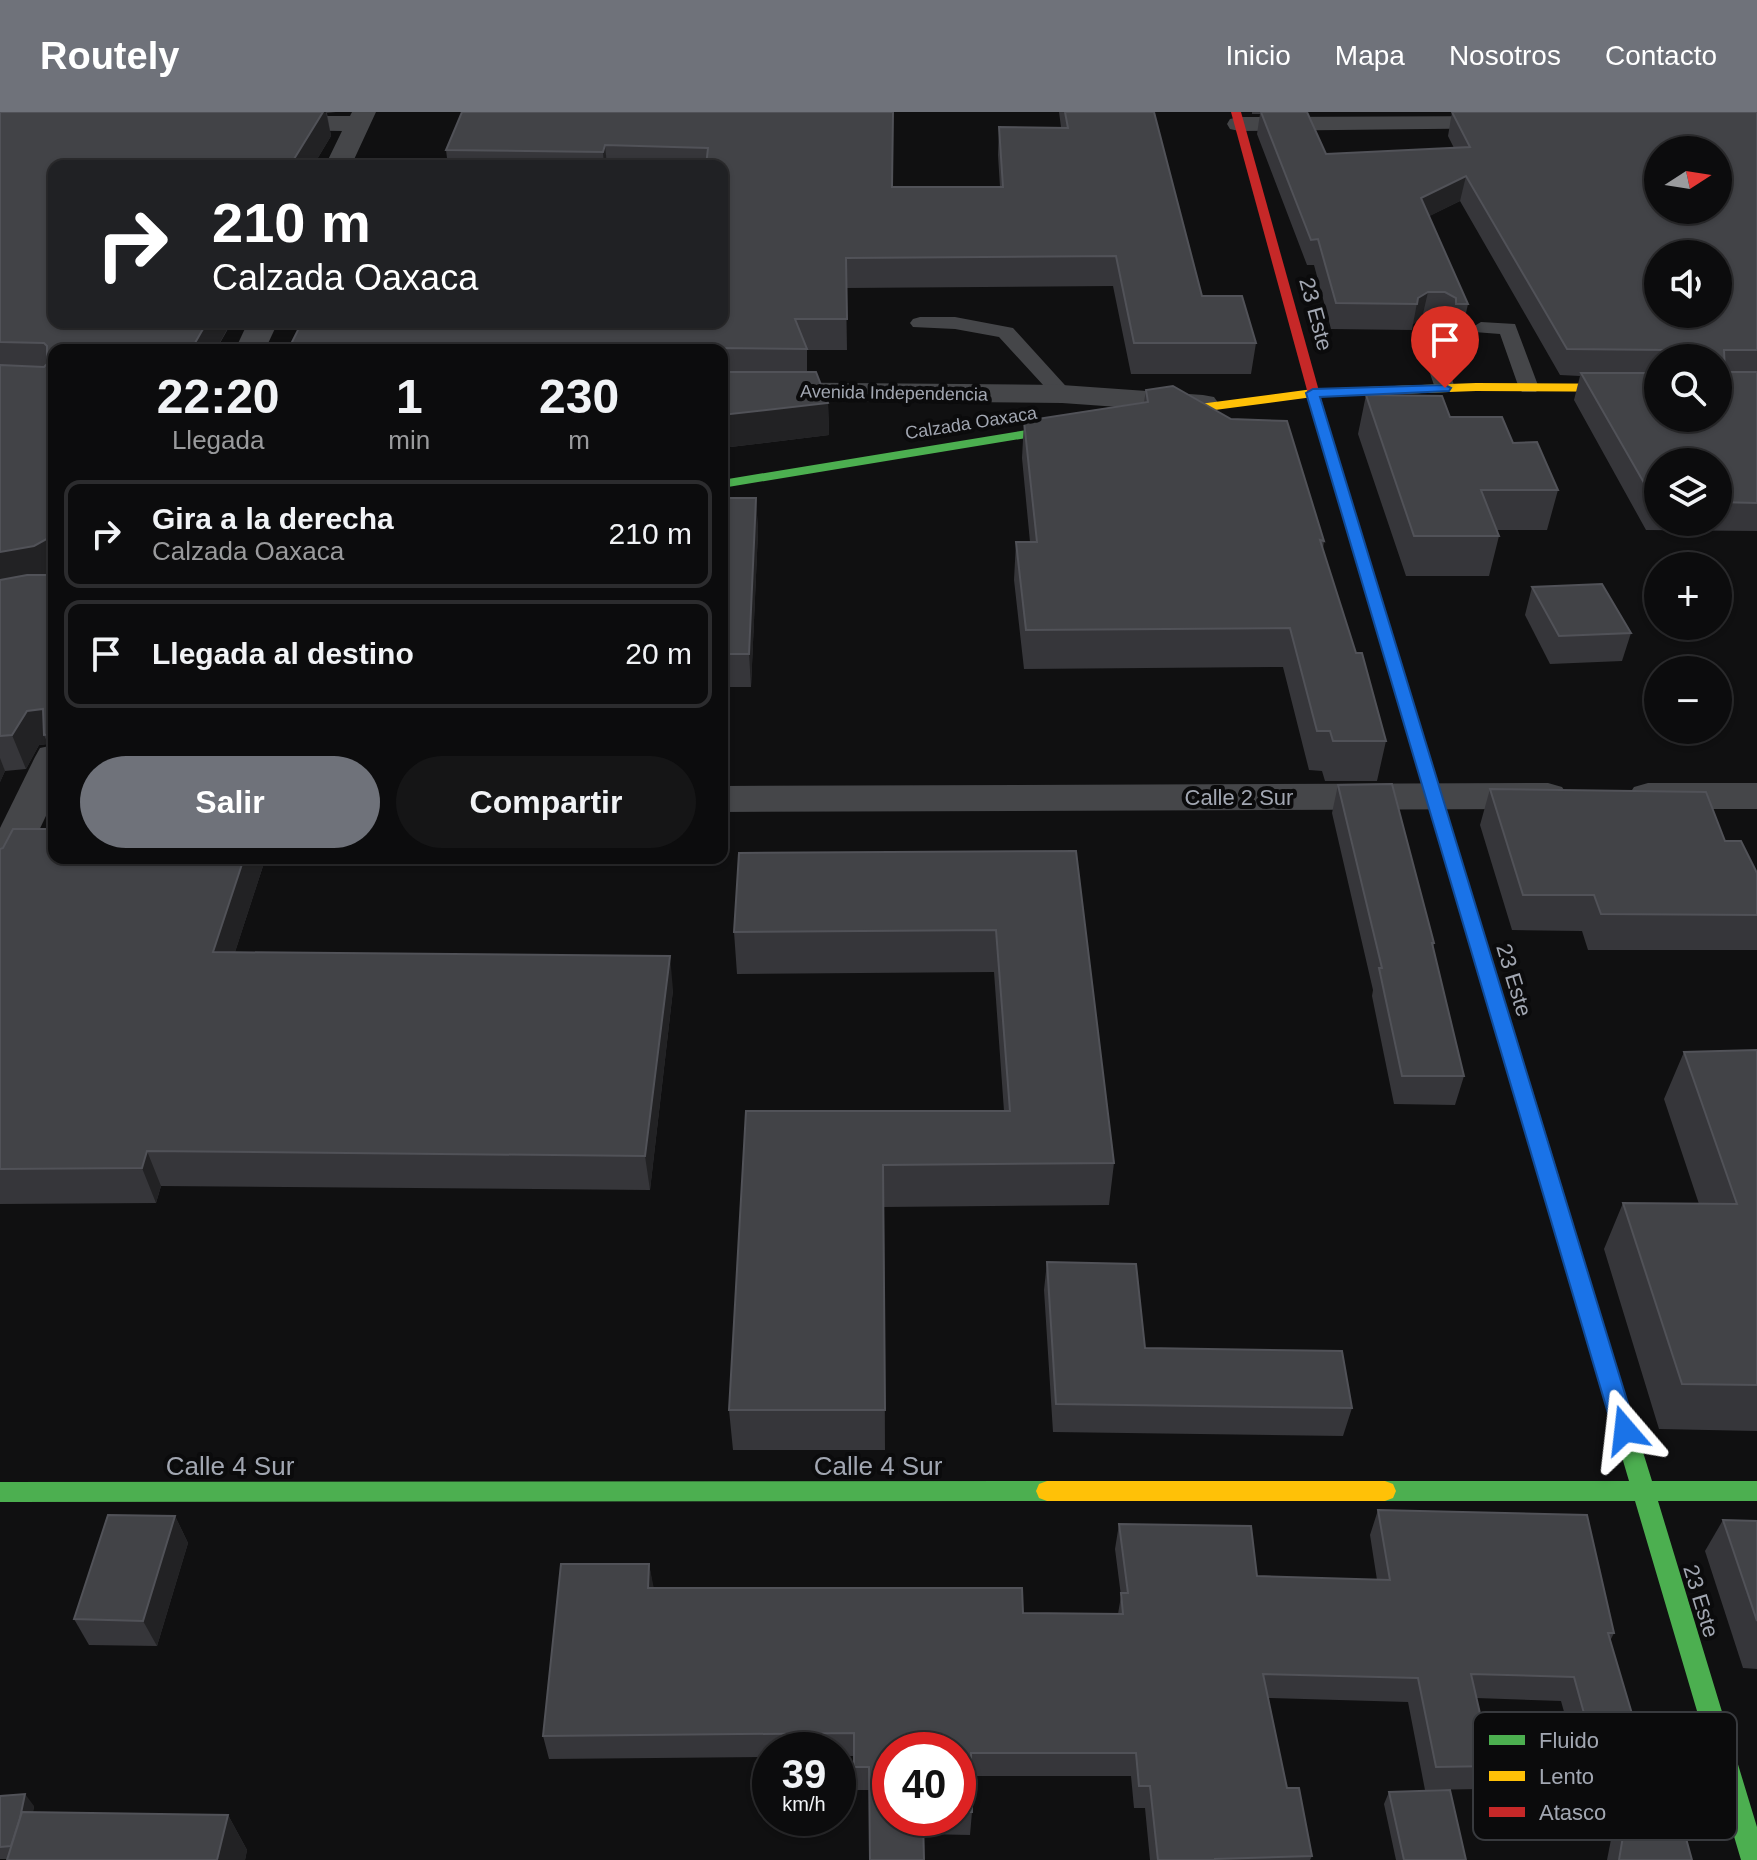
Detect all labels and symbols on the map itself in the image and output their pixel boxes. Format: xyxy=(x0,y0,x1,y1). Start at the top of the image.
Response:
north arrow xyxy=(1644,136,1732,224)
street label: 23 Este xyxy=(1294,275,1338,353)
pin xyxy=(1411,306,1479,388)
street label: Avenida Independencia xyxy=(800,381,989,405)
street label: Calzada Oaxaca xyxy=(904,403,1039,443)
street label: Calle 2 Sur xyxy=(1185,785,1293,810)
street label: 23 Este xyxy=(1491,941,1537,1019)
position arrow xyxy=(1583,1388,1667,1472)
street label: Calle 4 Sur xyxy=(166,1451,295,1481)
street label: Calle 4 Sur xyxy=(814,1451,943,1481)
street label: 23 Este xyxy=(1678,1562,1724,1640)
legend xyxy=(1473,1712,1737,1840)
text: Fluido xyxy=(1539,1728,1599,1753)
speed limit sign: 40 xyxy=(872,1732,976,1836)
text: Lento xyxy=(1539,1764,1594,1789)
text: Atasco xyxy=(1539,1800,1606,1825)

